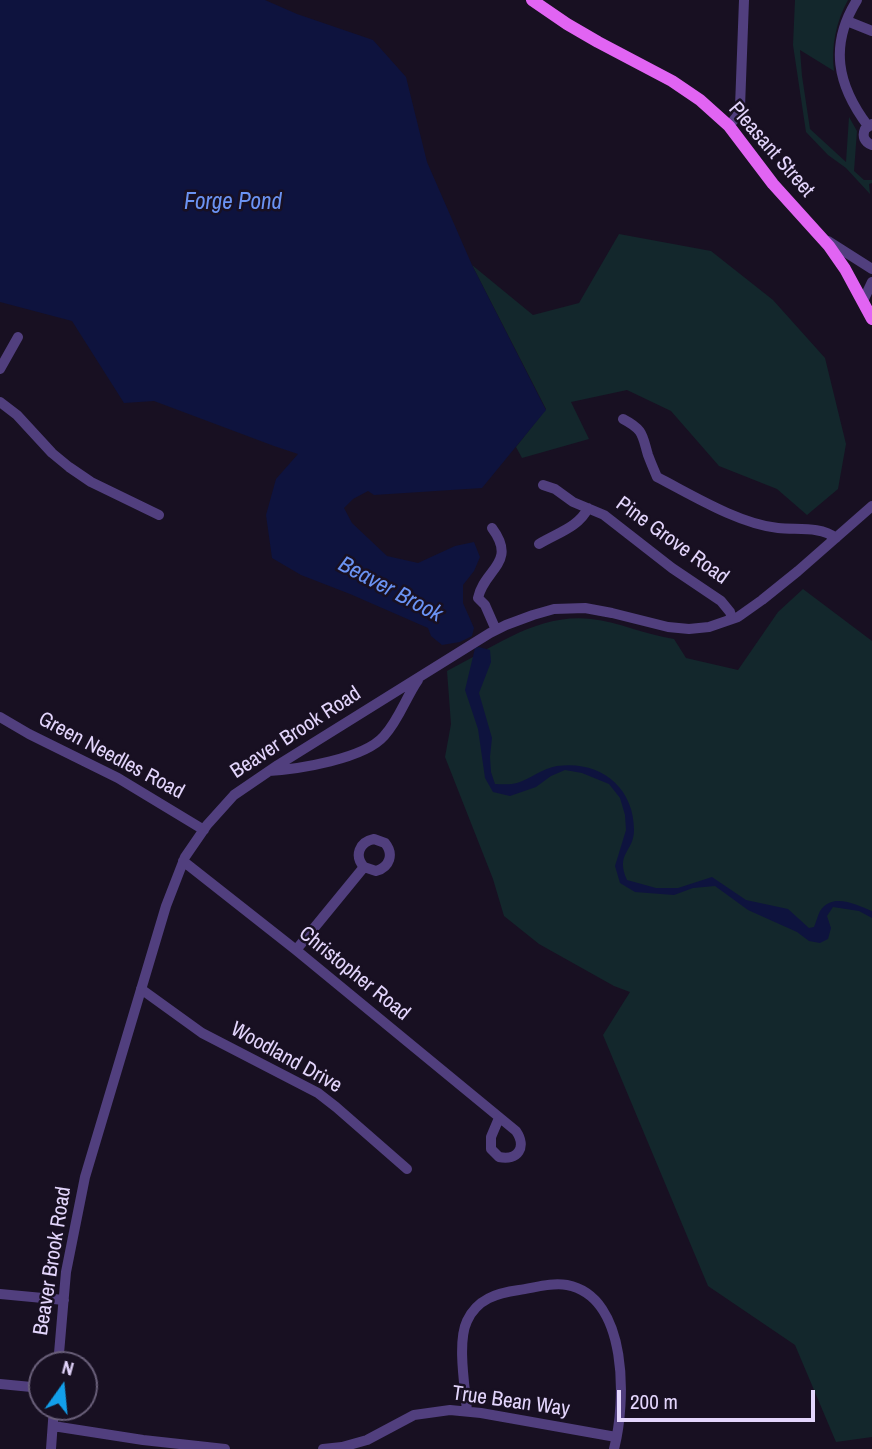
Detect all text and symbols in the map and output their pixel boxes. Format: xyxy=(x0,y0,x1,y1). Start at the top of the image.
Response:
street label: Pleasant Street xyxy=(723,97,819,203)
water label: Forge Pond xyxy=(184,189,282,217)
street label: Pine Grove Road xyxy=(611,492,733,590)
water label: Beaver Brook xyxy=(333,551,447,629)
street label: Beaver Brook Road xyxy=(226,682,366,784)
street label: Green Needles Road xyxy=(34,707,188,805)
street label: Christopher Road xyxy=(293,921,415,1027)
street label: Woodland Drive xyxy=(226,1017,346,1099)
street label: Beaver Brook Road xyxy=(29,1185,77,1337)
north arrow xyxy=(28,1351,98,1421)
text: N xyxy=(59,1354,77,1382)
scale bar xyxy=(620,1376,818,1420)
street label: True Bean Way xyxy=(451,1381,571,1423)
text: 200 m xyxy=(630,1387,678,1416)

